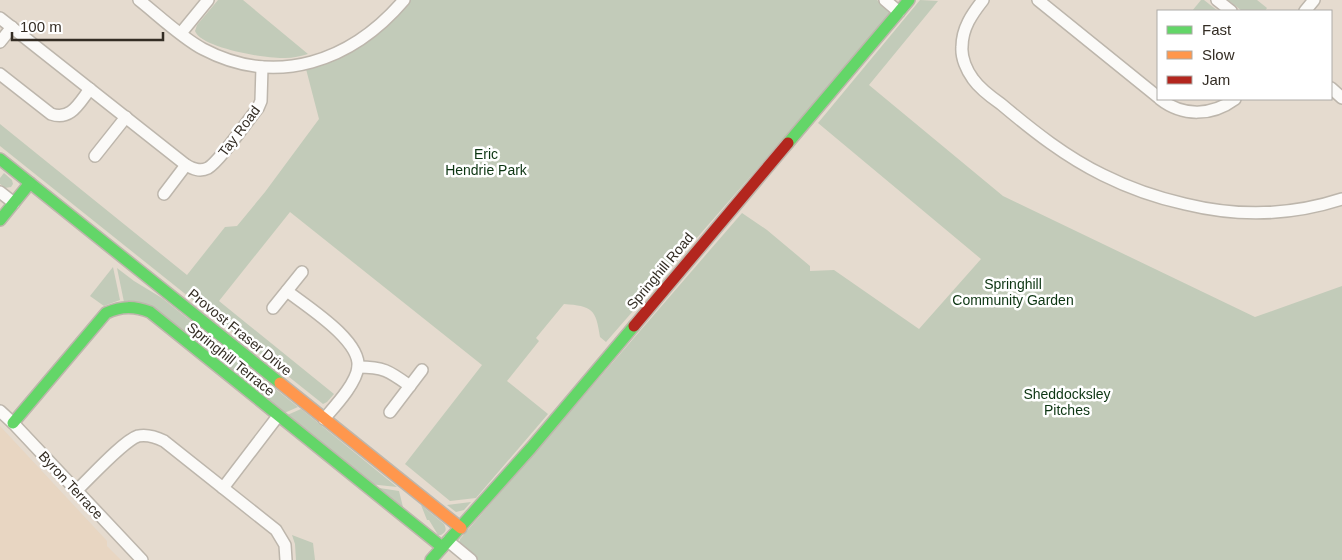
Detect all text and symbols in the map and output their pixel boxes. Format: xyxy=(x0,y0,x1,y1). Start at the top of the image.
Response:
scale bar xyxy=(12,10,164,42)
legend xyxy=(1157,10,1332,100)
text: 100 m xyxy=(20,18,62,35)
text: Fast xyxy=(1202,21,1232,38)
text: Slow xyxy=(1202,46,1235,63)
text: Jam xyxy=(1202,71,1230,88)
street label: Tay Road xyxy=(215,103,263,159)
park label: Eric Hendrie Park xyxy=(445,146,528,178)
street label: Springhill Road xyxy=(623,229,697,313)
park label: Springhill Community Garden xyxy=(952,276,1074,308)
street label: Provost Fraser Drive xyxy=(185,285,295,379)
street label: Springhill Terrace xyxy=(184,319,278,399)
park label: Sheddocksley Pitches xyxy=(1023,386,1111,418)
street label: Byron Terrace xyxy=(36,448,107,522)

